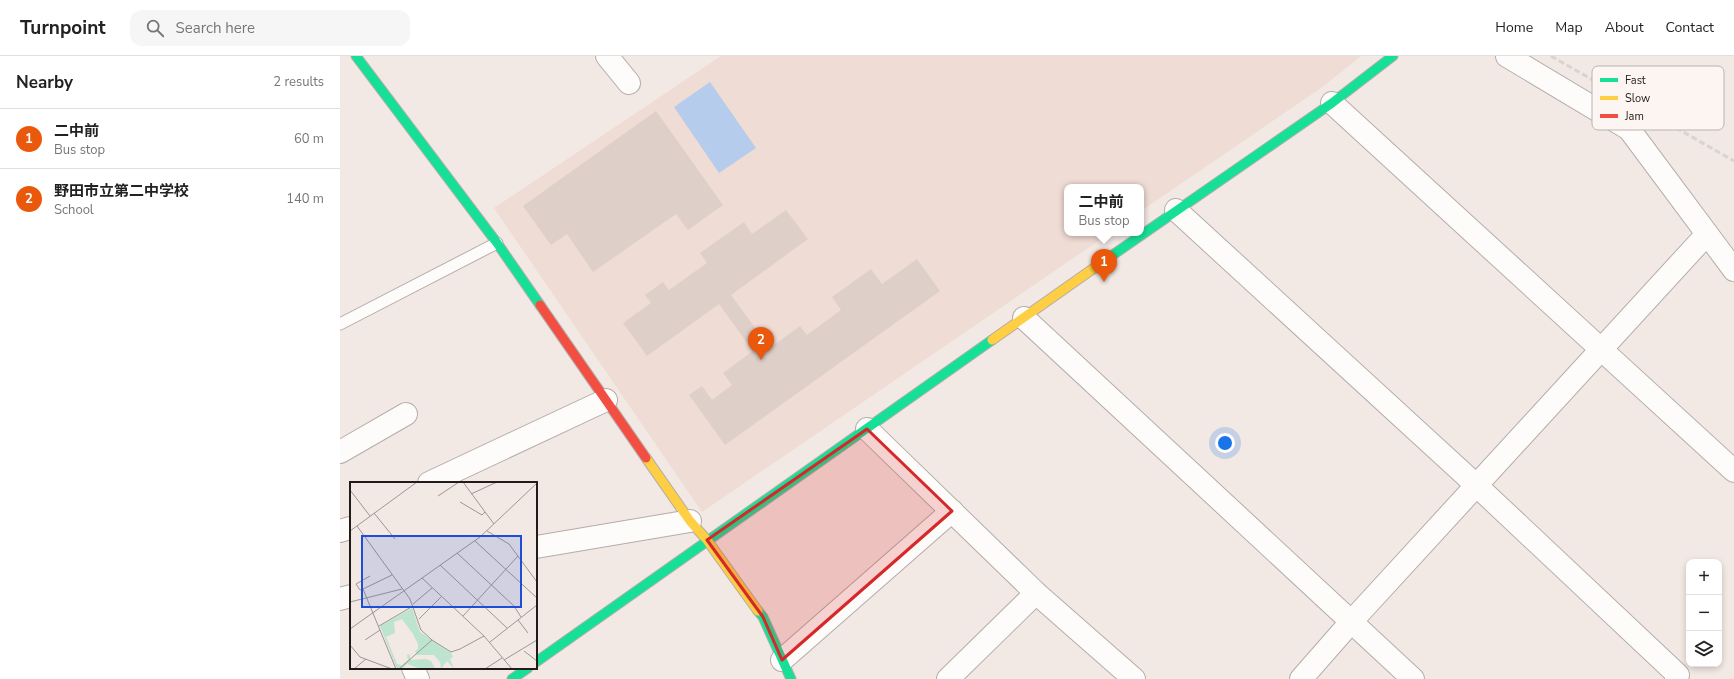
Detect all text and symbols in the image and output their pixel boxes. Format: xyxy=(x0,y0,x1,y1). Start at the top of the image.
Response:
search box xyxy=(130,10,410,46)
text: Turnpoint xyxy=(20,15,106,41)
icon: search xyxy=(144,17,166,39)
text: Search here xyxy=(176,18,255,38)
text: Home xyxy=(1495,18,1533,37)
text: Map xyxy=(1555,18,1583,37)
text: About xyxy=(1605,18,1644,37)
text: Contact xyxy=(1666,18,1714,37)
legend xyxy=(1592,66,1724,130)
text: Nearby xyxy=(16,71,73,94)
text: 2 results xyxy=(273,73,324,91)
text: Fast xyxy=(1625,73,1646,88)
text: Slow xyxy=(1625,91,1650,106)
text: Jam xyxy=(1624,109,1644,124)
text: 二中前 xyxy=(54,121,99,141)
text: 1 xyxy=(25,130,33,148)
text: 60 m xyxy=(294,130,324,148)
text: Bus stop xyxy=(54,141,105,159)
text: 野田市立第二中学校 xyxy=(54,181,189,201)
popup xyxy=(1064,184,1144,236)
text: 2 xyxy=(25,190,33,208)
text: 140 m xyxy=(286,190,324,208)
text: 二中前 xyxy=(1078,192,1123,212)
text: School xyxy=(54,201,94,219)
text: Bus stop xyxy=(1078,212,1130,230)
pin: 1 xyxy=(1091,249,1117,282)
pin: 2 xyxy=(748,327,774,360)
your location xyxy=(1215,433,1235,453)
inset map xyxy=(350,482,537,669)
map controls xyxy=(1686,559,1722,667)
button: + xyxy=(1686,559,1722,595)
button: − xyxy=(1686,595,1722,631)
button: layers xyxy=(1686,631,1722,667)

